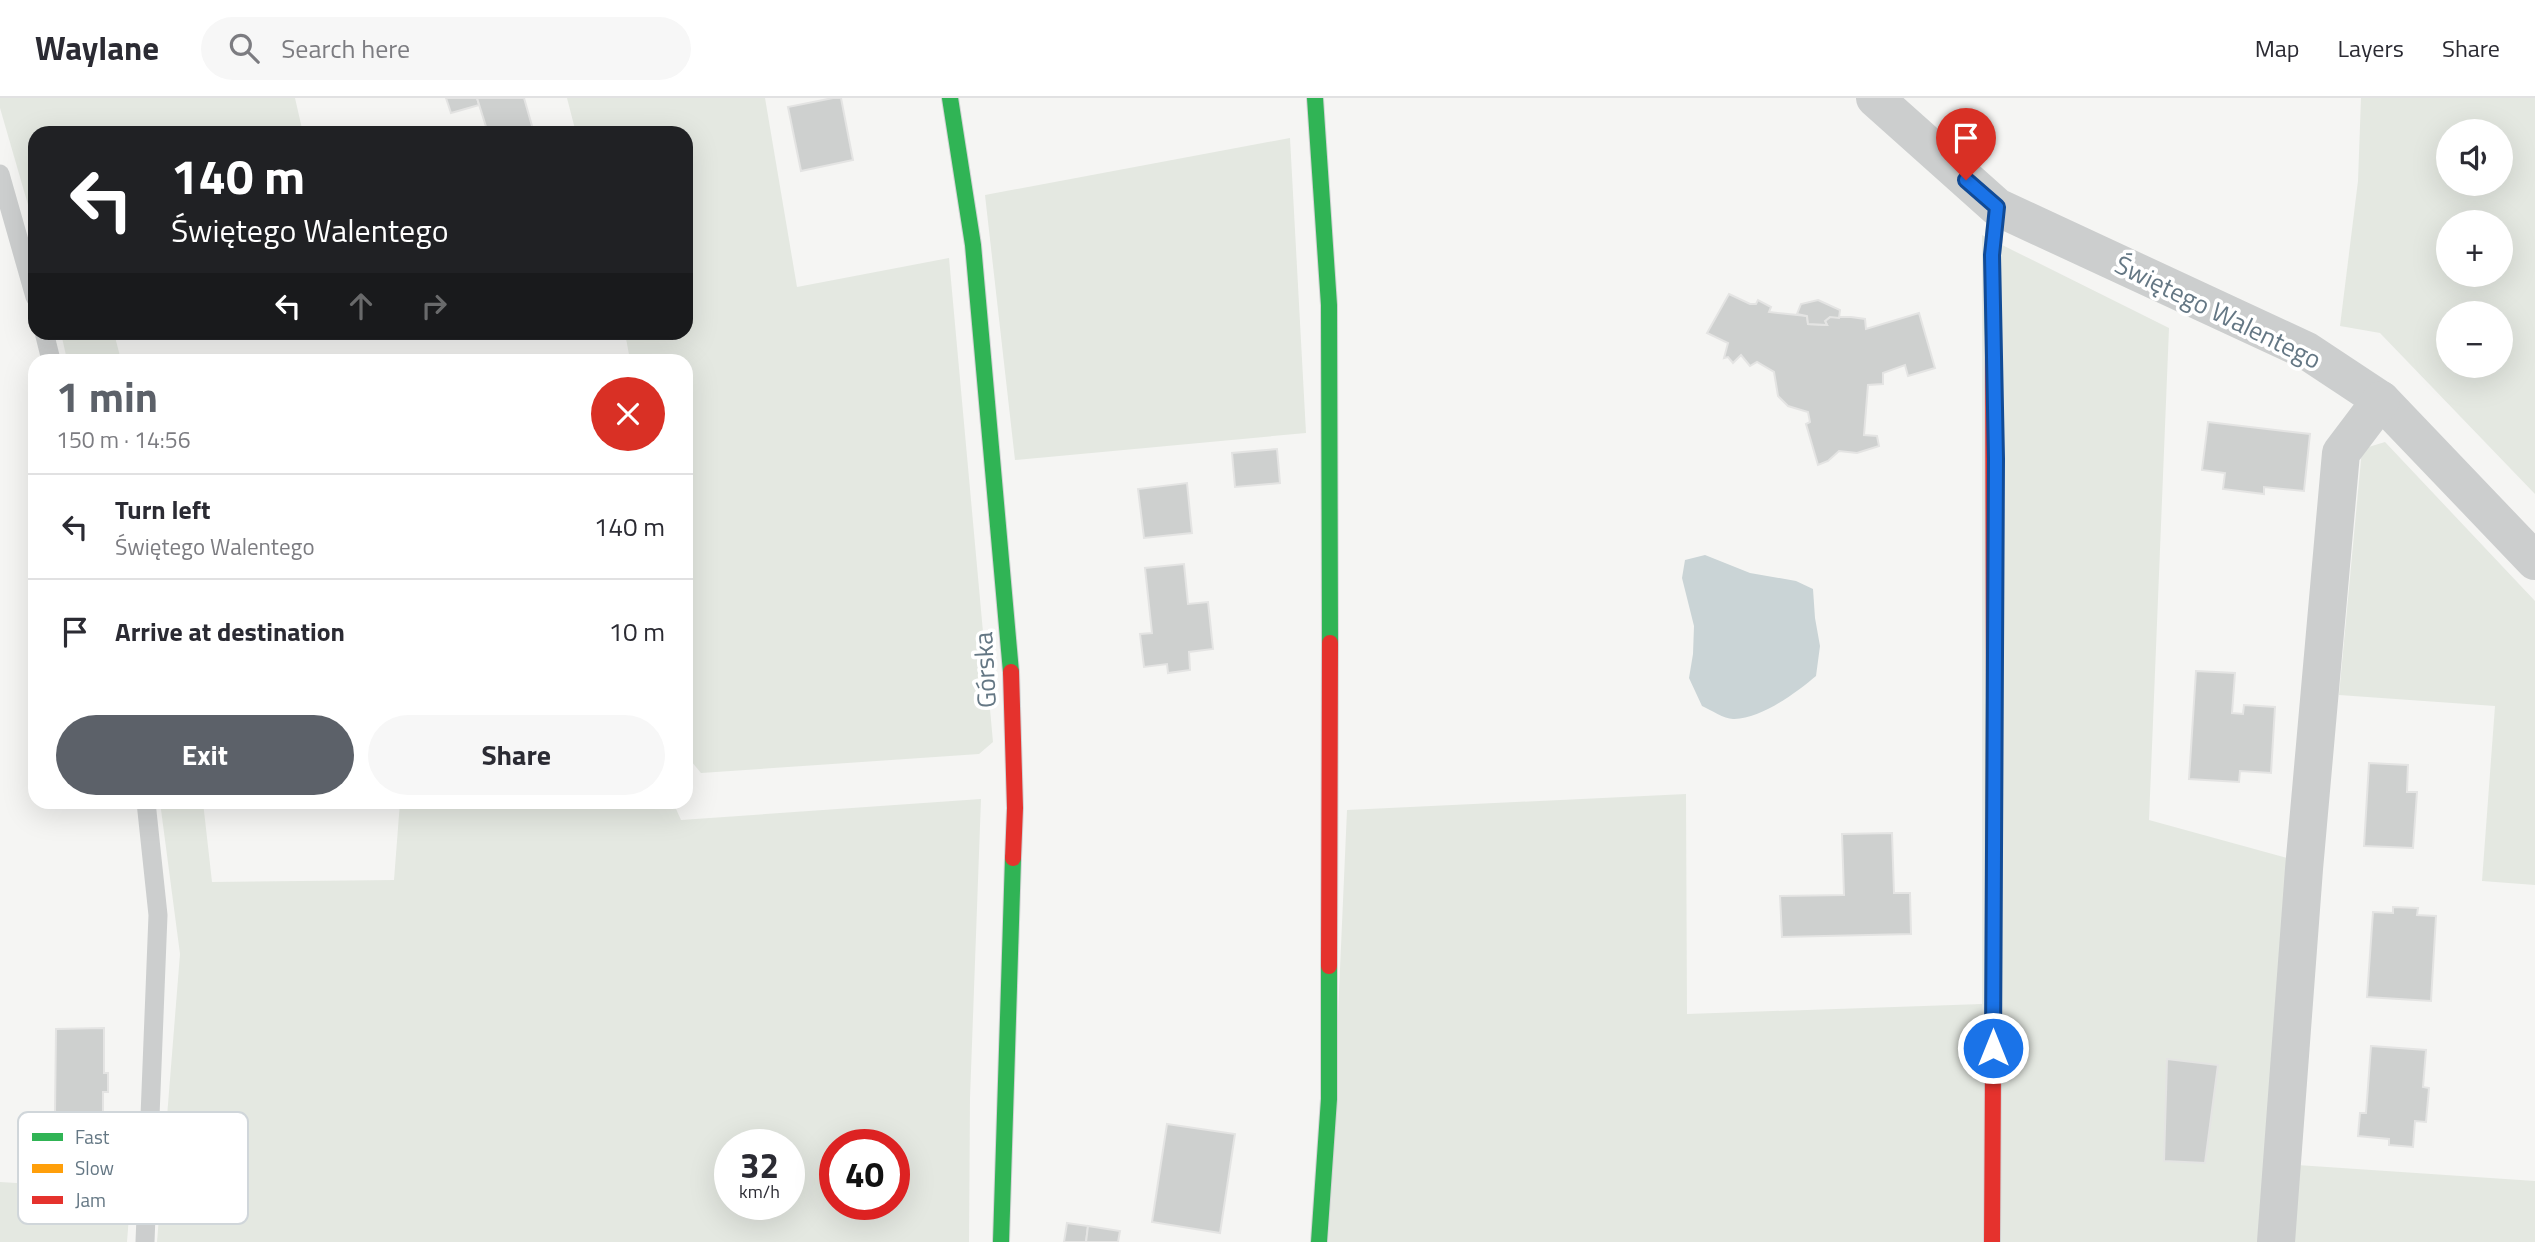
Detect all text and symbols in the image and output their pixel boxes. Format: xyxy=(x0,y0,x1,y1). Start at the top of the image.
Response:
search box xyxy=(201,17,691,80)
text: Waylane xyxy=(35,23,159,73)
icon: search xyxy=(225,29,263,67)
text: Search here xyxy=(281,29,410,68)
text: Map xyxy=(2255,30,2300,66)
text: Layers xyxy=(2338,30,2404,66)
text: Share xyxy=(2442,30,2500,66)
pin xyxy=(1936,108,1996,180)
icon: arrive xyxy=(1947,119,1985,157)
map controls xyxy=(2436,119,2513,378)
button: sound xyxy=(2436,119,2513,196)
text: 140 m xyxy=(171,138,305,213)
icon: left xyxy=(56,154,147,245)
text: Świętego Walentego xyxy=(171,206,449,254)
button: + xyxy=(2436,210,2513,287)
street label: Świętego Walentego xyxy=(2108,245,2328,379)
icon: left xyxy=(269,287,307,325)
icon: ahead xyxy=(342,287,380,325)
icon: right xyxy=(415,287,453,325)
button: − xyxy=(2436,301,2513,378)
text: 1 min xyxy=(56,364,158,428)
button: close xyxy=(591,377,665,451)
text: 150 m · 14:56 xyxy=(56,422,191,457)
text: Turn left xyxy=(115,490,210,529)
text: 140 m xyxy=(594,507,665,546)
icon: left xyxy=(56,508,94,546)
text: Świętego Walentego xyxy=(115,529,315,564)
text: Arrive at destination xyxy=(115,612,345,651)
text: 10 m xyxy=(608,612,665,651)
icon: arrive xyxy=(56,613,94,651)
street label: Górska xyxy=(963,631,1006,709)
button: Exit xyxy=(56,715,354,795)
button: Share xyxy=(368,715,665,795)
position arrow xyxy=(1956,1011,2030,1085)
legend xyxy=(18,1112,248,1224)
text: Fast xyxy=(75,1122,110,1151)
speed limit sign: 40 xyxy=(819,1129,910,1220)
text: 32 xyxy=(740,1138,779,1192)
text: Slow xyxy=(75,1153,114,1182)
text: km/h xyxy=(739,1178,780,1205)
text: Jam xyxy=(75,1185,106,1214)

